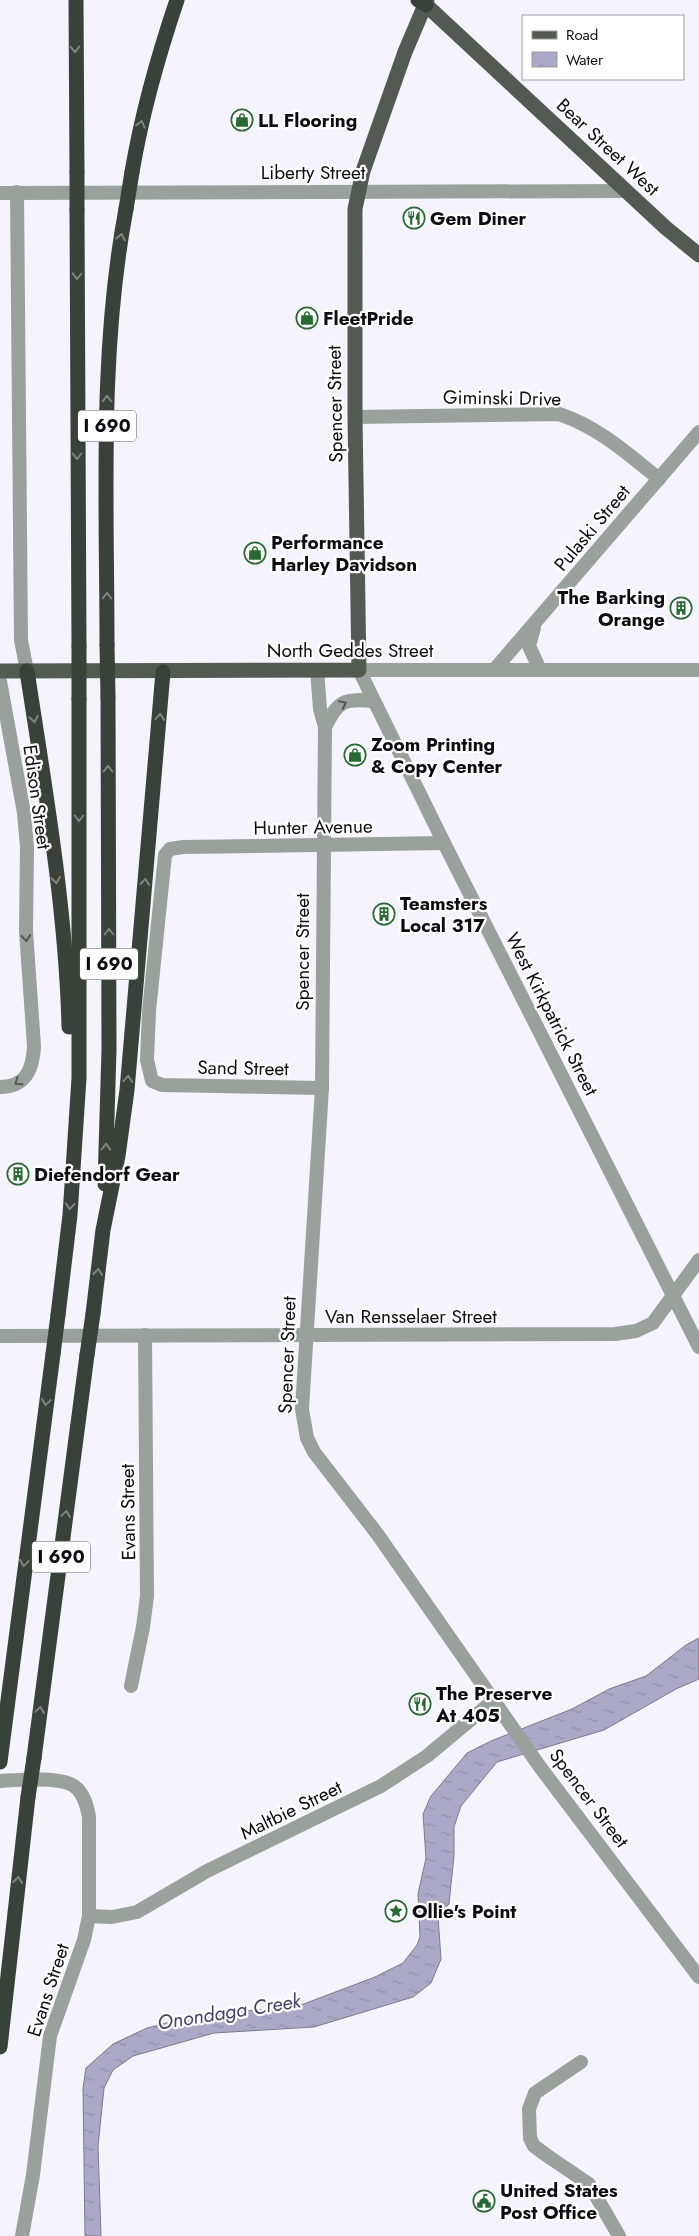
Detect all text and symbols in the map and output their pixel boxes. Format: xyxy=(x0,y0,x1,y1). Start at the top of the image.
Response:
legend xyxy=(522,15,684,80)
text: Road xyxy=(566,24,598,46)
one-way arrow xyxy=(70,45,81,53)
text: Water xyxy=(566,49,604,71)
street label: Bear Street West xyxy=(550,92,666,202)
place label: LL Flooring xyxy=(258,107,357,134)
shop icon: LL Flooring xyxy=(230,108,254,132)
one-way arrow xyxy=(135,120,146,129)
street label: Liberty Street xyxy=(261,159,366,186)
place label: Gem Diner xyxy=(430,205,527,232)
restaurant icon: Gem Diner xyxy=(402,206,426,230)
one-way arrow xyxy=(115,233,125,241)
one-way arrow xyxy=(72,272,82,280)
place label: FleetPride xyxy=(323,305,414,332)
shop icon: FleetPride xyxy=(295,306,319,330)
street label: Spencer Street xyxy=(320,345,350,463)
street label: Giminski Drive xyxy=(443,383,562,413)
one-way arrow xyxy=(102,394,112,402)
road number: I 690 xyxy=(78,411,136,442)
one-way arrow xyxy=(72,452,83,460)
street label: Pulaski Street xyxy=(548,479,637,577)
place label: Performance Harley Davidson xyxy=(271,529,417,578)
shop icon: Performance Harley Davidson xyxy=(243,541,267,565)
place label: The Barking Orange xyxy=(558,584,665,633)
one-way arrow xyxy=(102,592,112,600)
building icon: The Barking Orange xyxy=(669,596,693,620)
street label: North Geddes Street xyxy=(267,637,434,664)
one-way arrow xyxy=(338,699,347,710)
one-way arrow xyxy=(154,713,165,721)
one-way arrow xyxy=(29,715,39,724)
place label: Zoom Printing & Copy Center xyxy=(371,731,503,780)
street label: Edison Street xyxy=(16,743,58,851)
shop icon: Zoom Printing & Copy Center xyxy=(343,743,367,767)
one-way arrow xyxy=(103,765,113,772)
street label: Hunter Avenue xyxy=(253,812,373,842)
one-way arrow xyxy=(74,814,84,822)
one-way arrow xyxy=(50,877,61,885)
one-way arrow xyxy=(139,878,150,886)
place label: Teamsters Local 317 xyxy=(400,890,488,939)
street label: Spencer Street xyxy=(289,893,316,1011)
building icon: Teamsters Local 317 xyxy=(372,902,396,926)
one-way arrow xyxy=(104,927,114,935)
street label: West Kirkpatrick Street xyxy=(499,928,605,1101)
one-way arrow xyxy=(21,934,32,942)
road number: I 690 xyxy=(80,949,138,980)
street label: Sand Street xyxy=(197,1054,289,1082)
one-way arrow xyxy=(122,1074,133,1082)
one-way arrow xyxy=(14,1076,24,1085)
one-way arrow xyxy=(101,1142,112,1150)
place label: Diefendorf Gear xyxy=(34,1161,180,1188)
building icon: Diefendorf Gear xyxy=(6,1162,30,1186)
one-way arrow xyxy=(65,1202,76,1210)
one-way arrow xyxy=(92,1268,103,1276)
street label: Spencer Street xyxy=(271,1295,303,1414)
street label: Van Rensselaer Street xyxy=(325,1303,497,1330)
one-way arrow xyxy=(41,1399,52,1407)
street label: Evans Street xyxy=(114,1463,142,1561)
one-way arrow xyxy=(60,1510,71,1518)
road number: I 690 xyxy=(32,1541,90,1572)
one-way arrow xyxy=(19,1560,30,1568)
place label: The Preserve At 405 xyxy=(435,1680,553,1729)
restaurant icon: The Preserve At 405 xyxy=(408,1692,432,1716)
one-way arrow xyxy=(35,1705,45,1714)
street label: Spencer Street xyxy=(543,1743,635,1853)
street label: Maltbie Street xyxy=(236,1774,347,1846)
one-way arrow xyxy=(12,1876,23,1884)
place label: Ollie's Point xyxy=(412,1898,516,1925)
place icon: Ollie's Point xyxy=(384,1899,408,1923)
street label: Evans Street xyxy=(20,1939,76,2040)
water label: Onondaga Creek xyxy=(155,1986,304,2038)
place label: United States Post Office xyxy=(500,2177,618,2226)
public building icon: United States Post Office xyxy=(472,2189,496,2213)

